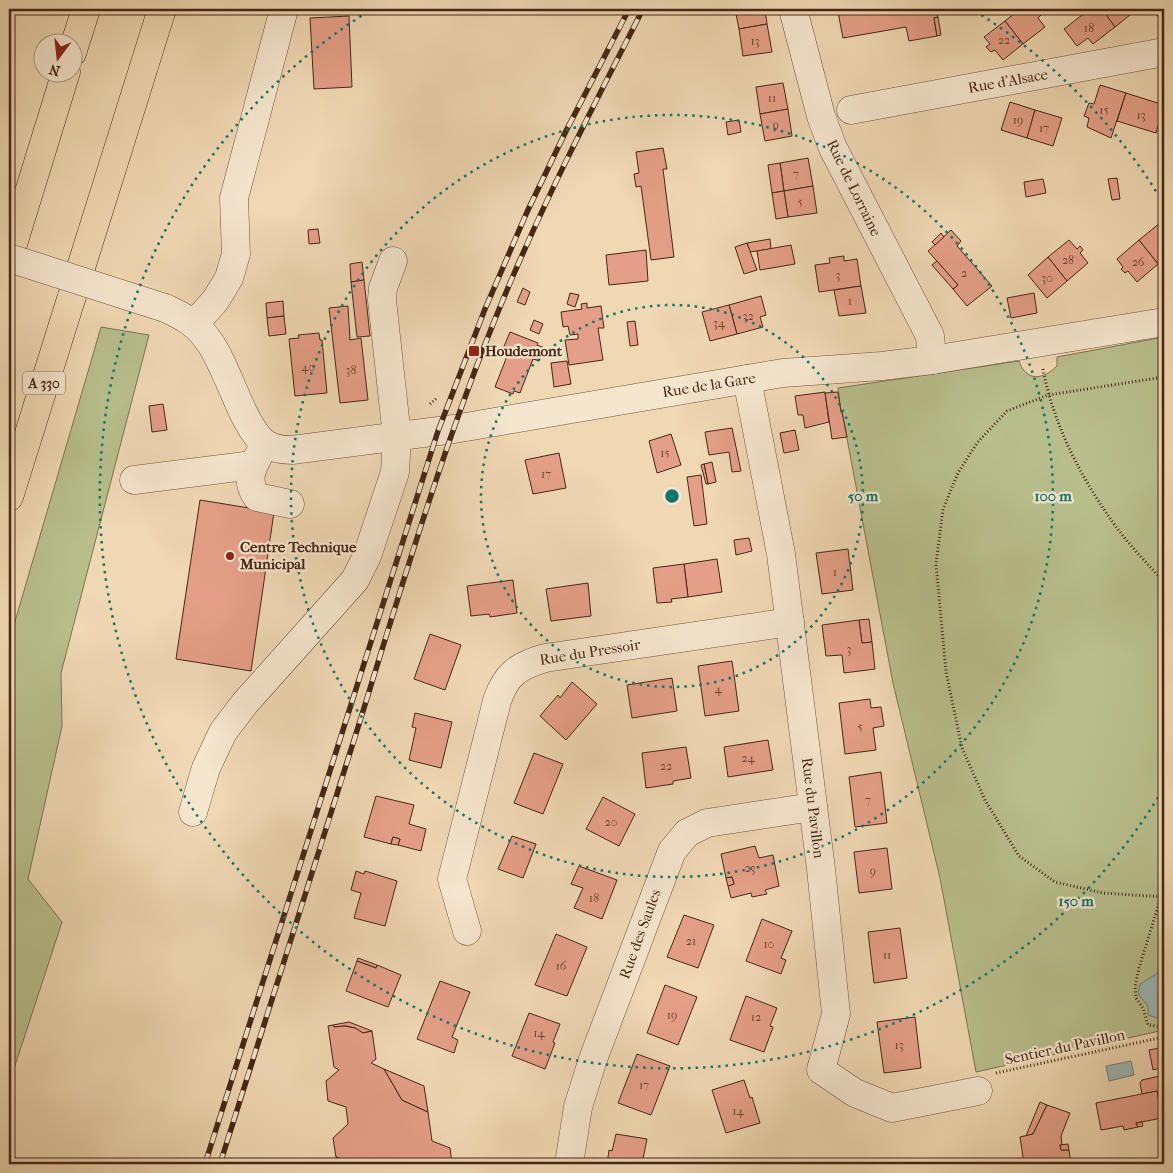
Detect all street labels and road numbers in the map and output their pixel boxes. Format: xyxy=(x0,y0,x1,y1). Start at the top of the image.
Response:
street label: Rue d'Alsace xyxy=(967,65,1050,97)
street label: Rue de Lorraine xyxy=(823,137,885,240)
street label: Rue de la Gare xyxy=(661,369,757,401)
road number: A 330 xyxy=(23,372,65,394)
street label: Rue du Pressoir xyxy=(538,635,642,669)
street label: Rue du Pavillon xyxy=(798,757,828,860)
street label: Rue des Saules xyxy=(615,886,665,981)
street label: Sentier du Pavillon xyxy=(1003,1025,1127,1069)

